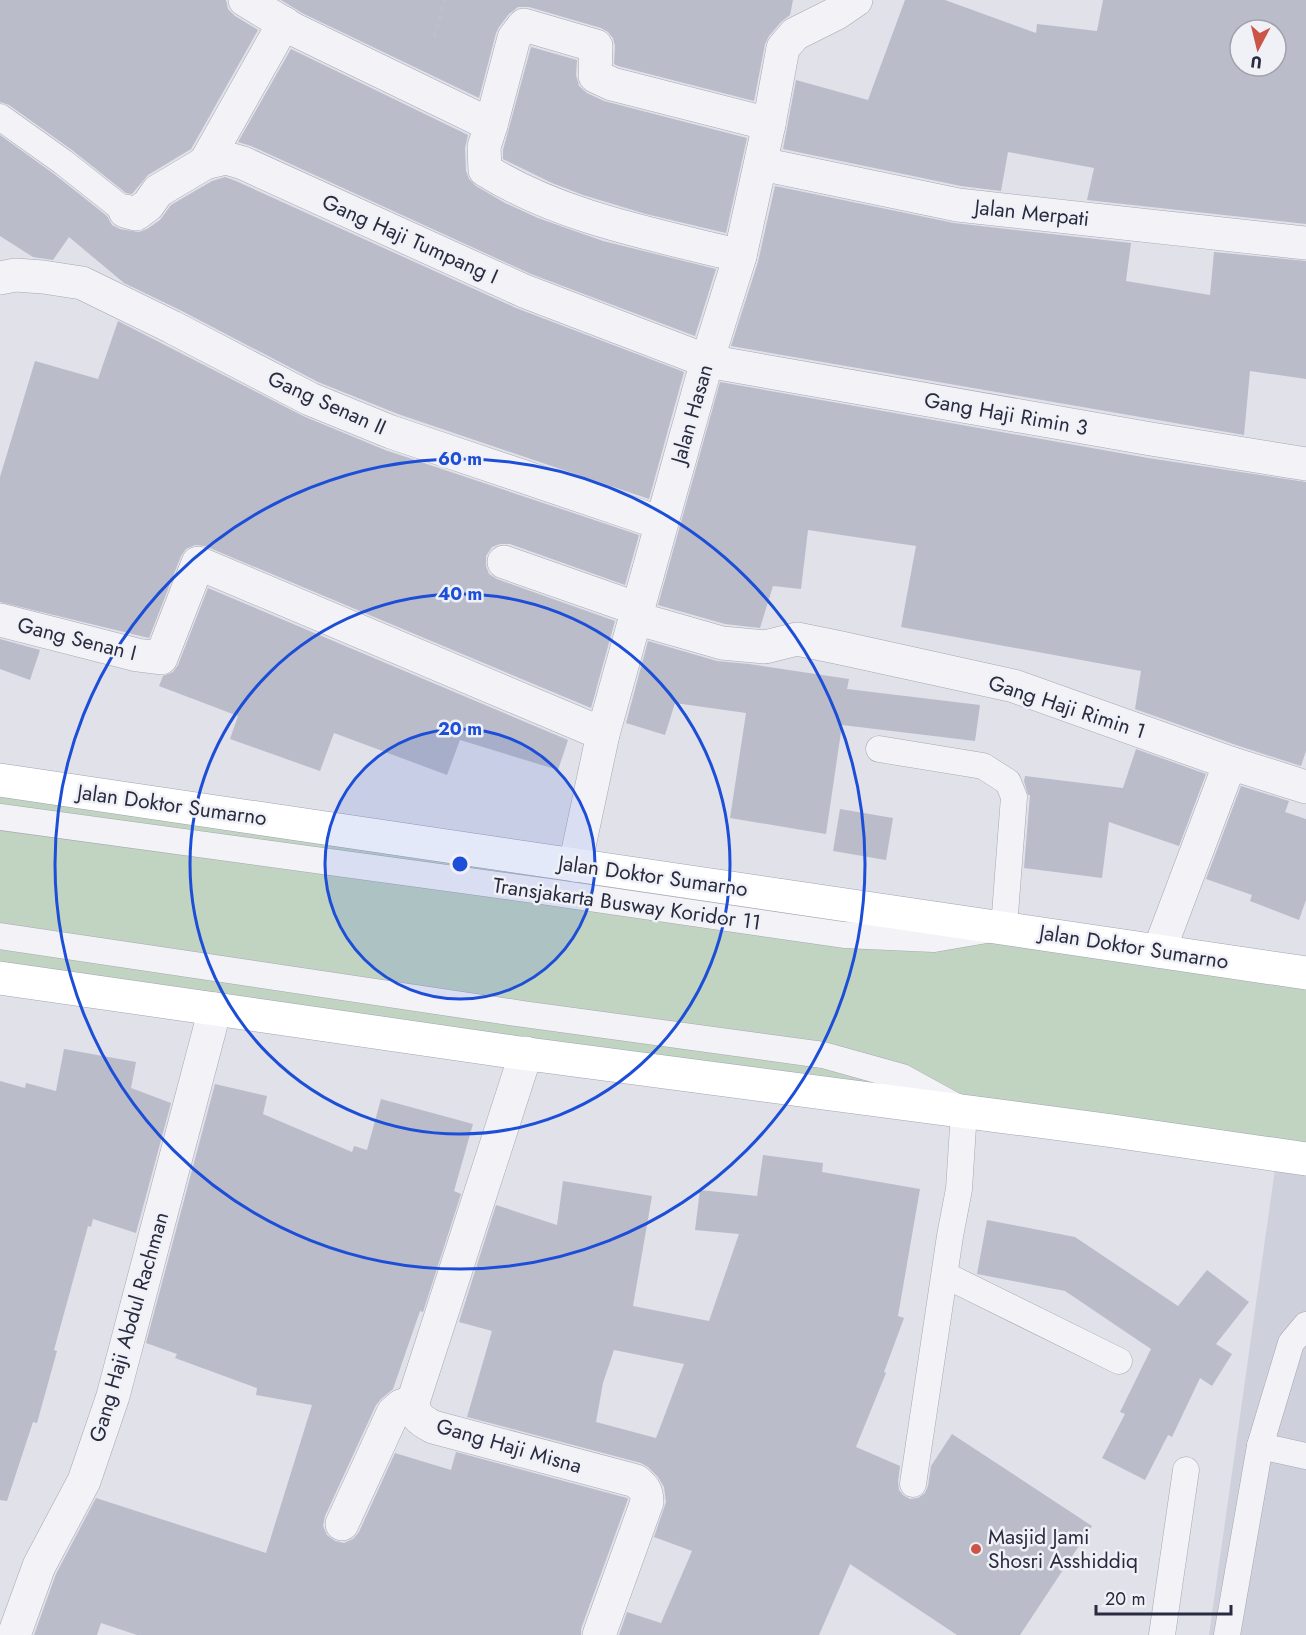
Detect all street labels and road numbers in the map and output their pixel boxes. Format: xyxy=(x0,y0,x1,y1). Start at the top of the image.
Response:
street label: Gang Haji Tumpang I xyxy=(317,187,503,291)
street label: Jalan Merpati xyxy=(970,192,1091,234)
street label: Jalan Hasan xyxy=(663,361,720,470)
street label: Gang Senan II xyxy=(263,364,391,442)
street label: Gang Haji Rimin 3 xyxy=(922,385,1090,443)
street label: Gang Senan I xyxy=(14,610,140,668)
street label: Gang Haji Rimin 1 xyxy=(985,667,1149,747)
street label: Jalan Doktor Sumarno xyxy=(72,776,269,833)
street label: Jalan Doktor Sumarno xyxy=(553,847,750,904)
street label: Transjakarta Busway Koridor 11 xyxy=(491,870,763,938)
street label: Jalan Doktor Sumarno xyxy=(1034,917,1231,977)
street label: Gang Haji Abdul Rachman xyxy=(82,1208,176,1446)
street label: Gang Haji Misna xyxy=(433,1411,585,1481)

